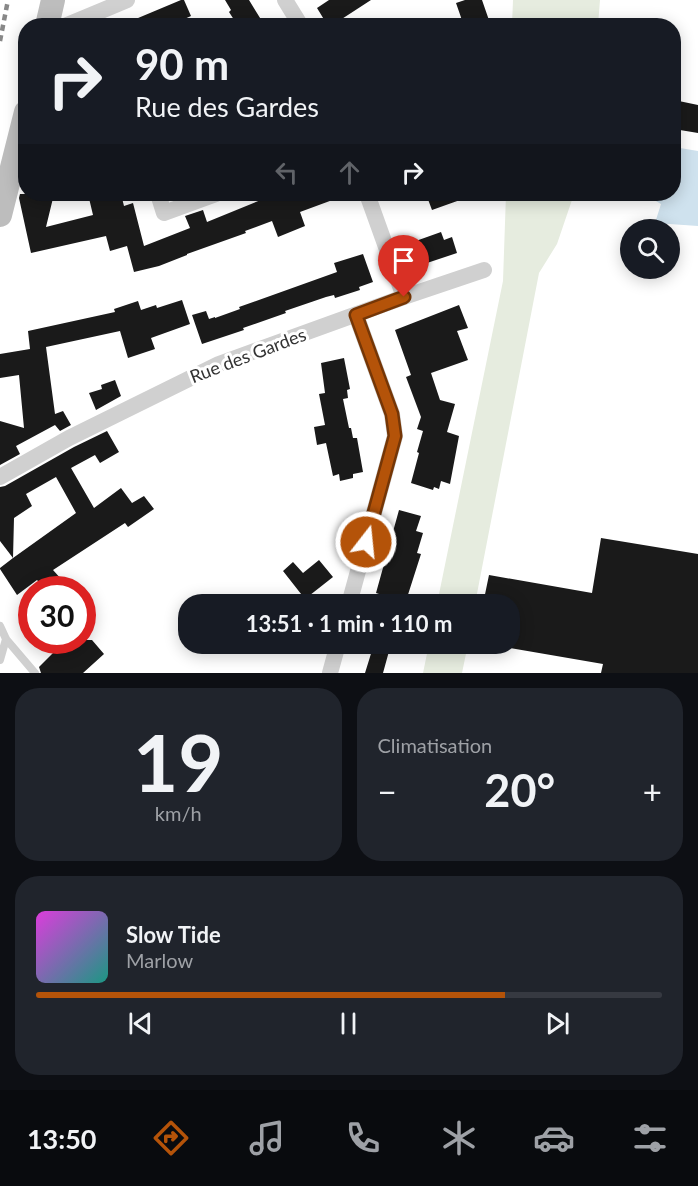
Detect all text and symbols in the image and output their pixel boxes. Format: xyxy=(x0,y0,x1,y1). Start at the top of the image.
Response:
text: 90 m xyxy=(135,39,229,89)
icon: right xyxy=(36,42,114,120)
text: Rue des Gardes xyxy=(135,90,319,123)
icon: left xyxy=(270,156,303,189)
icon: ahead xyxy=(333,156,366,189)
icon: right xyxy=(396,156,429,189)
map controls xyxy=(620,219,680,279)
button: search xyxy=(620,219,680,279)
pin xyxy=(378,235,429,297)
icon: arrive xyxy=(387,244,420,277)
street label: Rue des Gardes xyxy=(186,323,309,387)
position arrow xyxy=(334,510,398,574)
speed limit sign: 30 xyxy=(18,576,96,654)
text: 13:51 · 1 min · 110 m xyxy=(246,610,452,637)
text: 19 xyxy=(133,715,223,809)
text: Climatisation xyxy=(378,733,492,757)
text: 20° xyxy=(484,763,555,817)
text: − xyxy=(378,771,397,811)
text: + xyxy=(643,771,662,811)
text: km/h xyxy=(155,801,202,825)
text: Slow Tide xyxy=(126,921,221,948)
text: Marlow xyxy=(126,948,193,972)
icon: previous xyxy=(124,1007,157,1040)
icon: pause xyxy=(332,1007,365,1040)
icon: next xyxy=(541,1007,574,1040)
icon: directions xyxy=(150,1117,192,1159)
icon: music xyxy=(246,1117,288,1159)
icon: phone xyxy=(342,1117,384,1159)
icon: climate xyxy=(438,1117,480,1159)
icon: car xyxy=(533,1117,575,1159)
icon: filters xyxy=(629,1117,671,1159)
text: 13:50 xyxy=(27,1122,96,1155)

